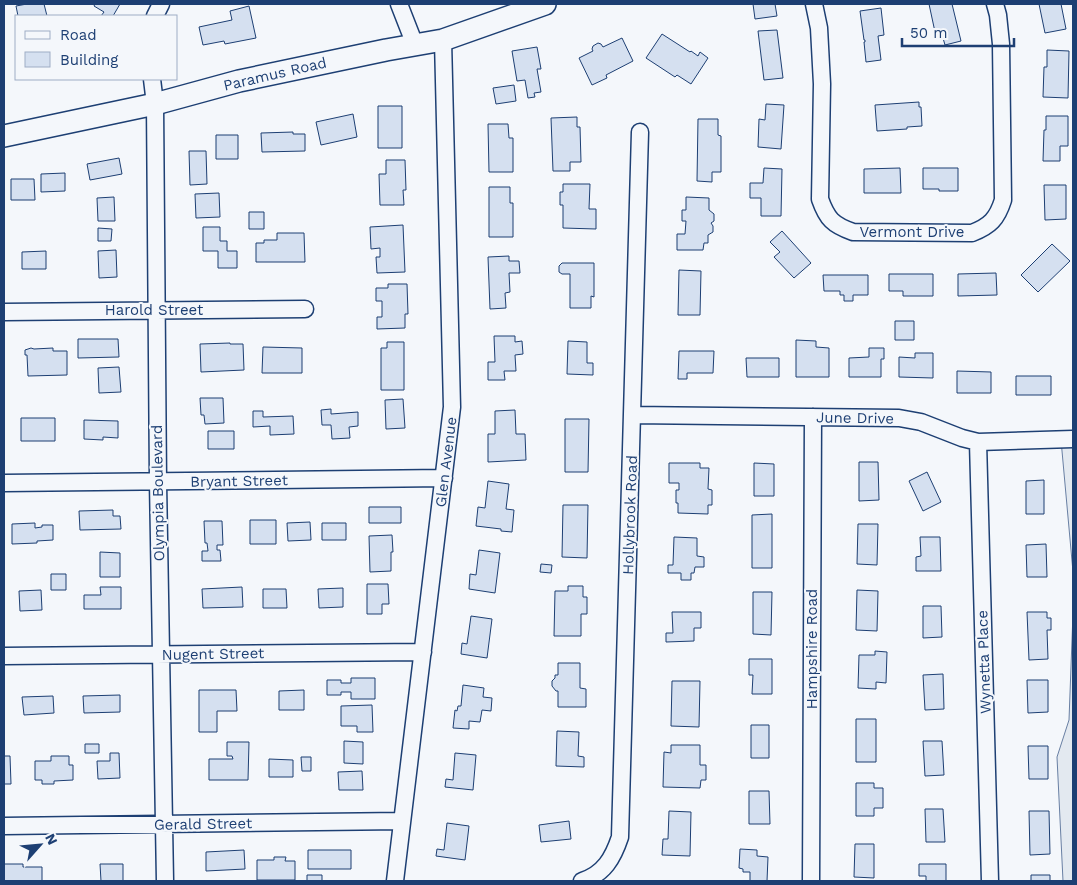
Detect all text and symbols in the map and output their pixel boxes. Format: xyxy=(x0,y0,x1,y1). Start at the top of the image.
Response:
legend xyxy=(15,15,178,80)
scale bar xyxy=(902,15,1014,47)
text: 50 m xyxy=(910,24,947,42)
text: Road xyxy=(60,26,97,44)
text: Building xyxy=(60,51,118,69)
street label: Paramus Road xyxy=(222,53,328,95)
street label: Vermont Drive xyxy=(860,223,965,241)
street label: Harold Street xyxy=(105,301,204,319)
street label: June Drive xyxy=(816,408,894,428)
street label: Glen Avenue xyxy=(432,416,460,508)
street label: Olympia Boulevard xyxy=(148,425,168,561)
street label: Hollybrook Road xyxy=(619,455,641,575)
street label: Bryant Street xyxy=(190,471,289,491)
street label: Hampshire Road xyxy=(803,589,821,709)
street label: Wynetta Place xyxy=(973,610,995,714)
street label: Nugent Street xyxy=(162,644,265,664)
street label: Gerald Street xyxy=(154,814,253,834)
north arrow xyxy=(15,820,65,870)
text: N xyxy=(42,831,61,847)

